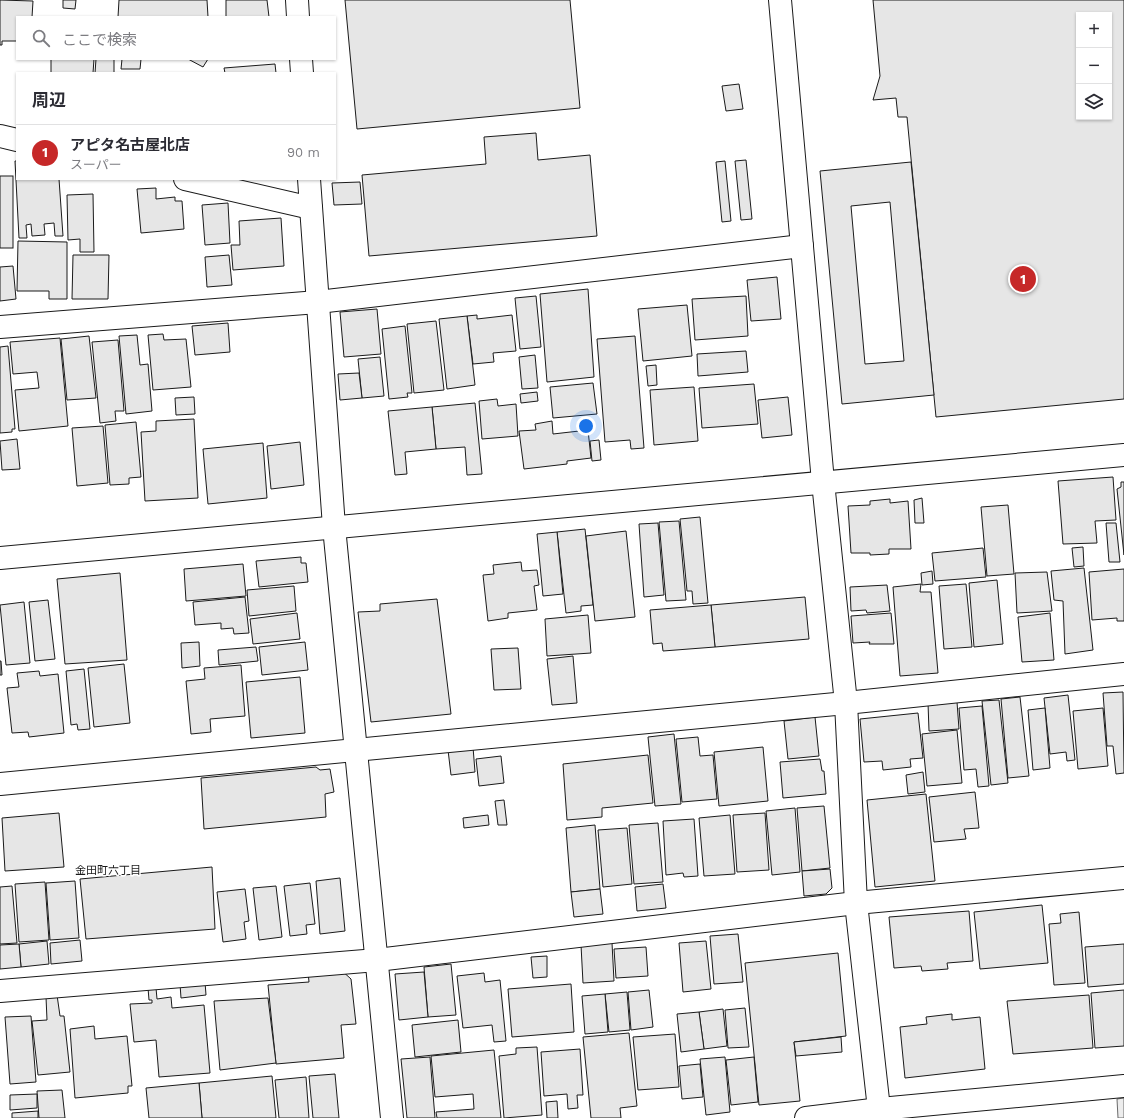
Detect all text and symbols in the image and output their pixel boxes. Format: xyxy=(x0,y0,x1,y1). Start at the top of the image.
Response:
map controls xyxy=(1076,12,1112,120)
button: + xyxy=(1076,12,1112,48)
search box xyxy=(16,16,336,60)
icon: search xyxy=(30,27,52,49)
text: ここで検索 xyxy=(62,31,137,49)
button: − xyxy=(1076,48,1112,84)
button: layers xyxy=(1076,84,1112,120)
text: 周辺 xyxy=(32,90,66,110)
text: アピタ名古屋北店 xyxy=(70,136,190,154)
text: 1 xyxy=(42,145,48,160)
text: 90 m xyxy=(287,145,320,160)
text: スーパー xyxy=(70,157,122,172)
pin: 1 xyxy=(1010,264,1036,294)
your location xyxy=(576,416,596,436)
district label: 金田町六丁目 xyxy=(75,864,141,877)

